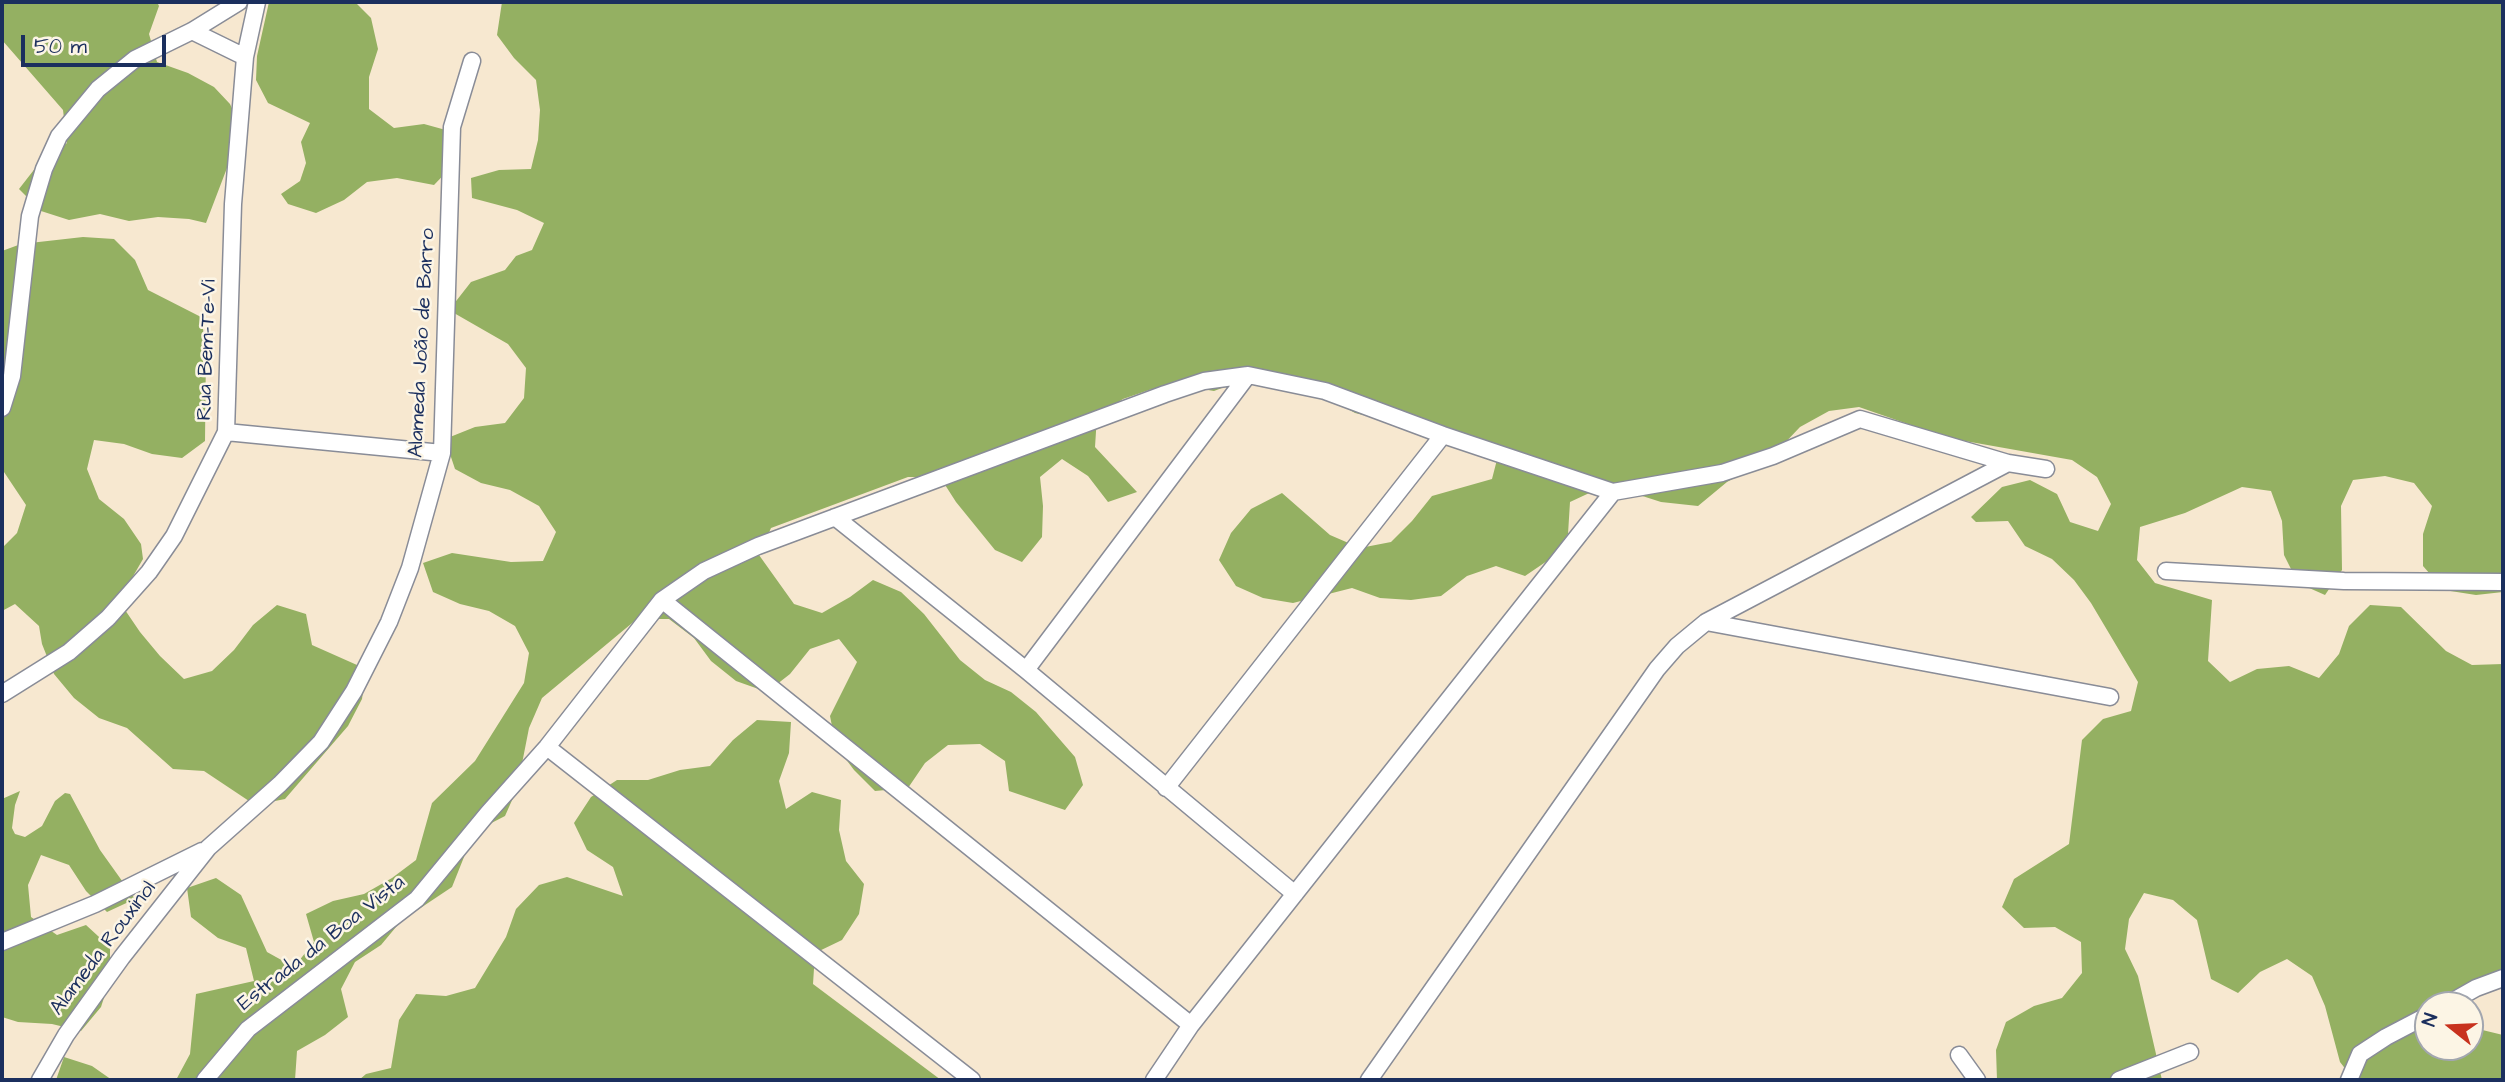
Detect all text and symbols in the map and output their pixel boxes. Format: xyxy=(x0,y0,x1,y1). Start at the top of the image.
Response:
scale bar xyxy=(24,21,170,65)
text: 50 m xyxy=(34,32,87,61)
street label: Alameda João de Barro xyxy=(404,228,442,458)
street label: Rua Bem-Te-Vi xyxy=(193,279,223,421)
street label: Estrada da Boa Vista xyxy=(233,871,411,1017)
street label: Alameda Rouxinol xyxy=(45,877,163,1021)
north arrow xyxy=(2414,991,2484,1061)
text: N xyxy=(2416,1010,2445,1030)

